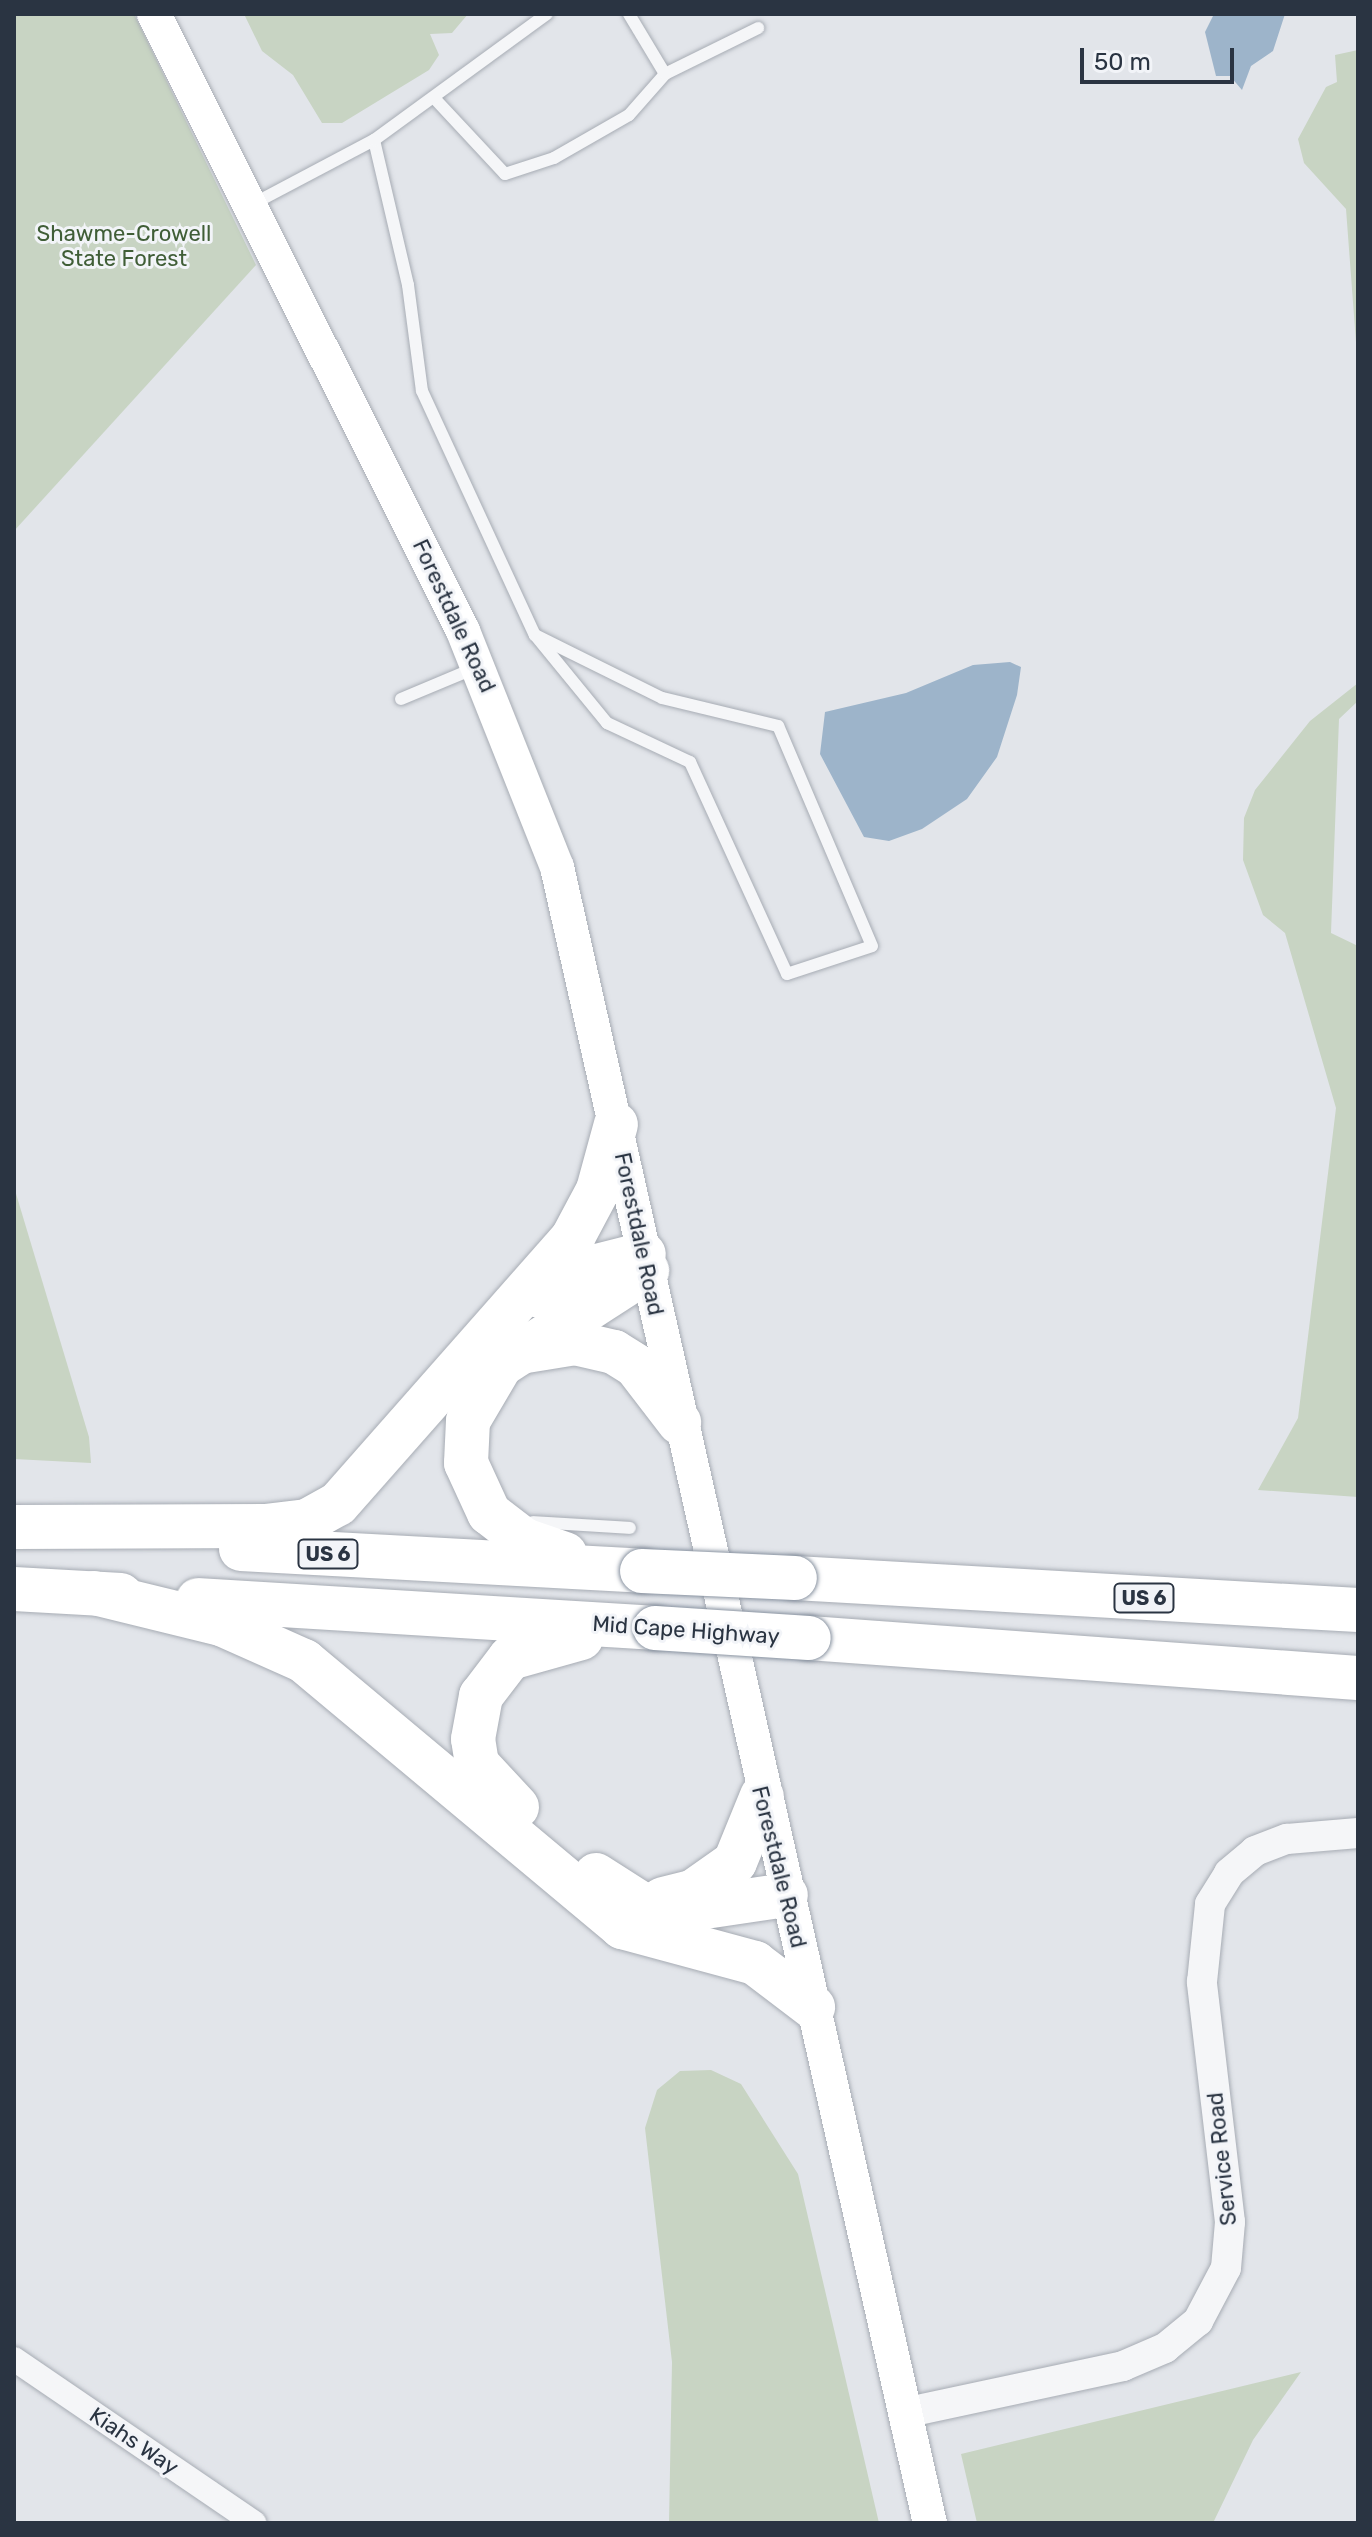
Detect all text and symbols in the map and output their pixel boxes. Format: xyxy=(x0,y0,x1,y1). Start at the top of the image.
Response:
scale bar xyxy=(1084,32,1238,82)
text: 50 m xyxy=(1094,48,1151,76)
park label: Shawme-Crowell State Forest xyxy=(37,220,211,272)
street label: Forestdale Road xyxy=(407,535,501,697)
street label: Forestdale Road xyxy=(609,1150,669,1318)
road number: US 6 xyxy=(296,1538,360,1570)
road number: US 6 xyxy=(1112,1582,1176,1614)
street label: Mid Cape Highway xyxy=(591,1610,781,1650)
street label: Forestdale Road xyxy=(746,1783,812,1951)
street label: Service Road xyxy=(1202,2091,1242,2227)
street label: Kiahs Way xyxy=(84,2402,184,2480)

